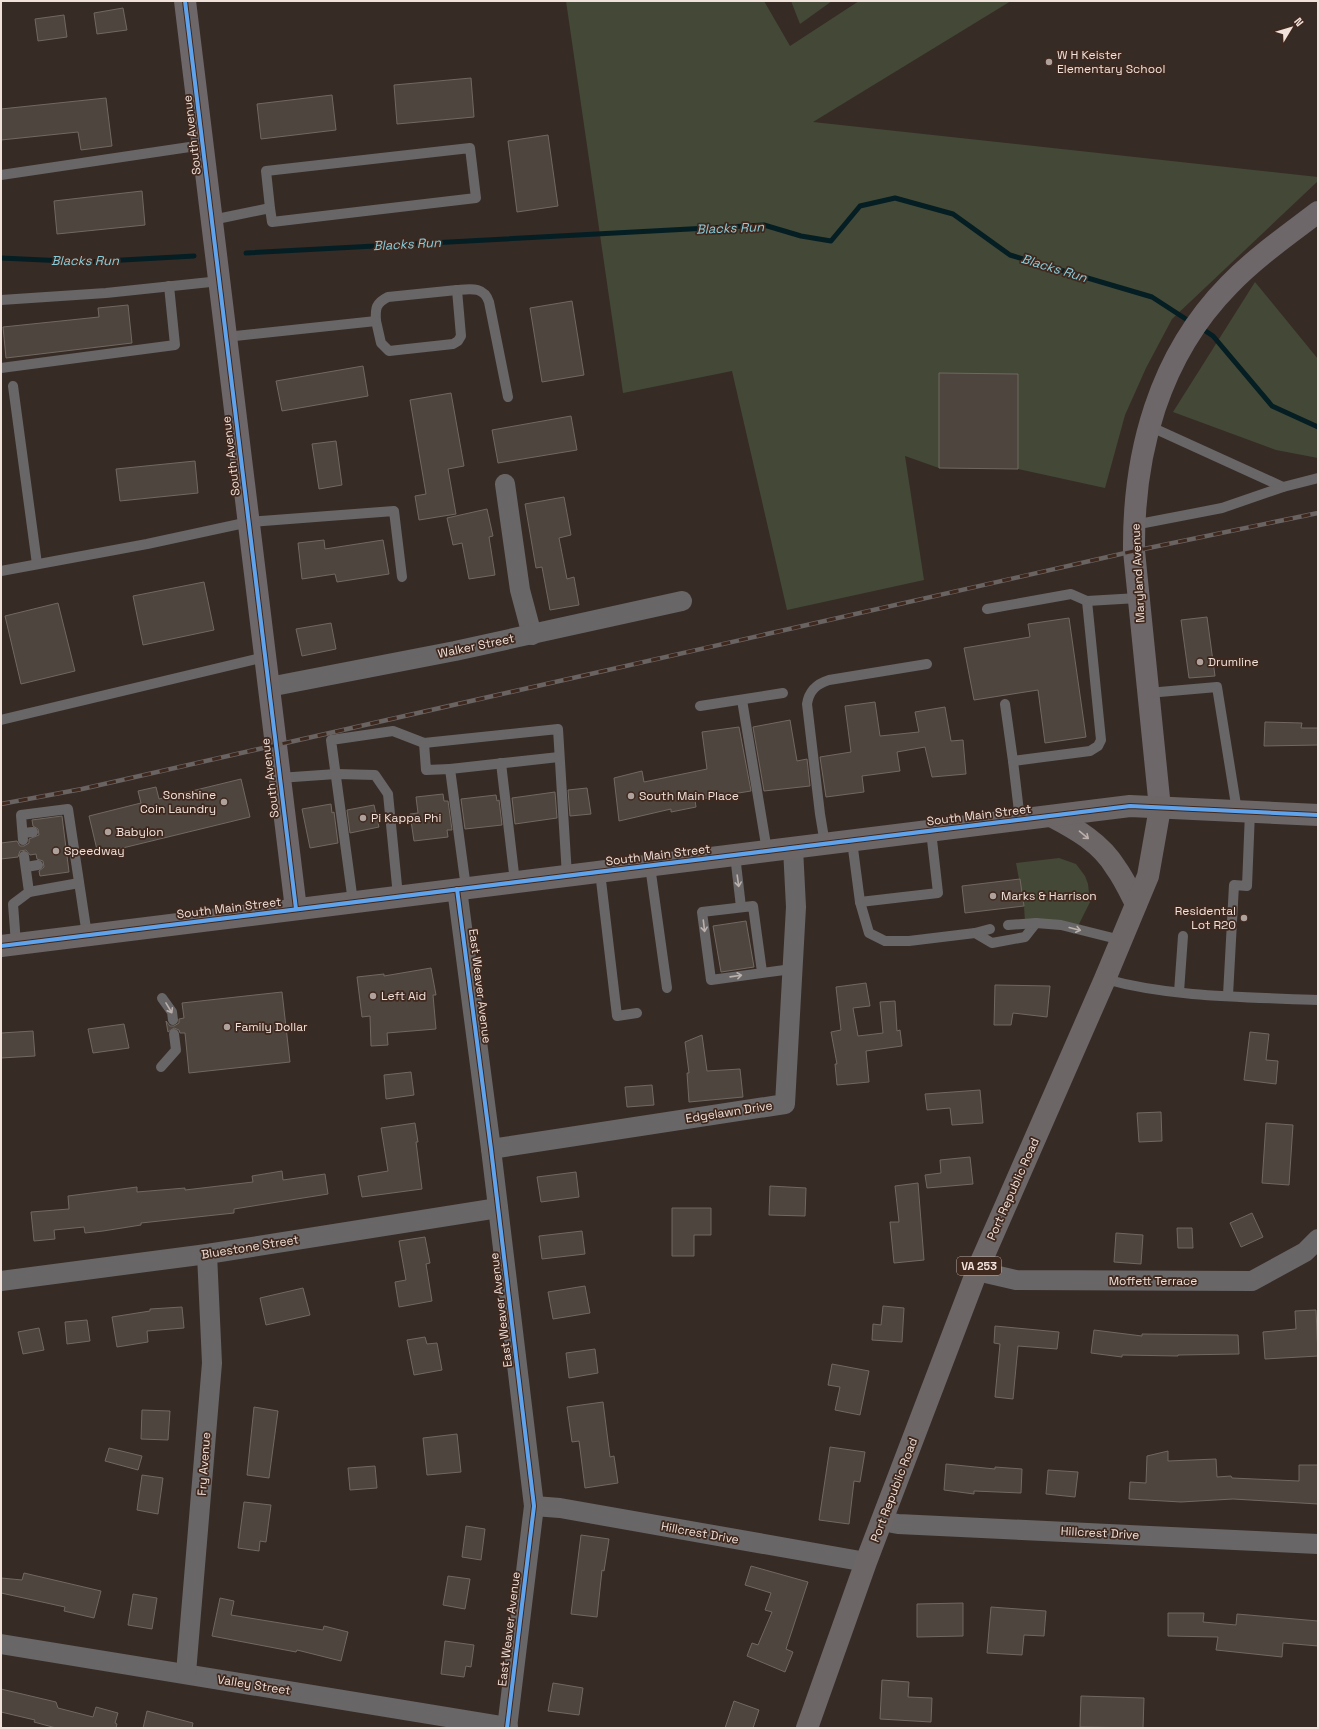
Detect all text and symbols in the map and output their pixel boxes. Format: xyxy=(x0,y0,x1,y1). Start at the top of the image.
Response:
north arrow xyxy=(1271,8,1311,48)
text: N xyxy=(1291,15,1307,29)
place label: W H Keister Elementary School xyxy=(1057,47,1165,77)
marker: W H Keister Elementary School xyxy=(1044,57,1054,67)
street label: South Avenue xyxy=(179,94,205,176)
water label: Blacks Run xyxy=(696,218,765,238)
water label: Blacks Run xyxy=(373,234,442,254)
water label: Blacks Run xyxy=(1019,250,1090,286)
water label: Blacks Run xyxy=(51,252,120,269)
street label: South Avenue xyxy=(218,415,244,497)
street label: Maryland Avenue xyxy=(1127,523,1149,623)
street label: Walker Street xyxy=(436,630,516,662)
place label: Drumline xyxy=(1208,654,1258,670)
marker: Drumline xyxy=(1195,657,1205,667)
street label: South Avenue xyxy=(257,737,283,819)
place label: Sonshine Coin Laundry xyxy=(140,787,216,817)
place label: South Main Place xyxy=(639,788,739,804)
marker: South Main Place xyxy=(626,791,636,801)
marker: Sonshine Coin Laundry xyxy=(219,797,229,807)
street label: South Main Street xyxy=(926,801,1032,829)
place label: Pi Kappa Phi xyxy=(371,810,441,826)
marker: Pi Kappa Phi xyxy=(358,813,368,823)
place label: Babylon xyxy=(116,824,164,840)
marker: Babylon xyxy=(103,827,113,837)
one-way arrow xyxy=(1079,831,1090,840)
street label: South Main Street xyxy=(605,841,711,869)
place label: Speedway xyxy=(64,843,125,859)
marker: Speedway xyxy=(51,846,61,856)
one-way arrow xyxy=(734,874,742,887)
place label: Marks & Harrison xyxy=(1001,888,1097,904)
marker: Marks & Harrison xyxy=(988,891,998,901)
street label: South Main Street xyxy=(176,894,282,922)
place label: Residental Lot R20 xyxy=(1175,903,1236,933)
marker: Residental Lot R20 xyxy=(1239,913,1249,923)
one-way arrow xyxy=(700,919,708,932)
one-way arrow xyxy=(1068,926,1081,933)
street label: East Weaver Avenue xyxy=(465,928,495,1044)
one-way arrow xyxy=(730,972,743,980)
place label: Left Aid xyxy=(381,988,426,1004)
marker: Left Aid xyxy=(368,991,378,1001)
one-way arrow xyxy=(165,1003,173,1014)
place label: Family Dollar xyxy=(235,1019,308,1035)
marker: Family Dollar xyxy=(222,1022,232,1032)
street label: Edgelawn Drive xyxy=(684,1097,774,1127)
street label: Port Republic Road xyxy=(983,1135,1043,1243)
street label: Bluestone Street xyxy=(200,1231,300,1263)
street label: East Weaver Avenue xyxy=(486,1252,516,1368)
road number: VA 253 xyxy=(957,1257,1001,1275)
street label: Moffett Terrace xyxy=(1109,1273,1197,1289)
street label: Fry Avenue xyxy=(194,1432,214,1496)
street label: Port Republic Road xyxy=(867,1435,921,1545)
street label: Hillcrest Drive xyxy=(660,1518,740,1548)
street label: Hillcrest Drive xyxy=(1060,1523,1140,1543)
street label: East Weaver Avenue xyxy=(494,1571,524,1687)
street label: Valley Street xyxy=(216,1671,292,1699)

